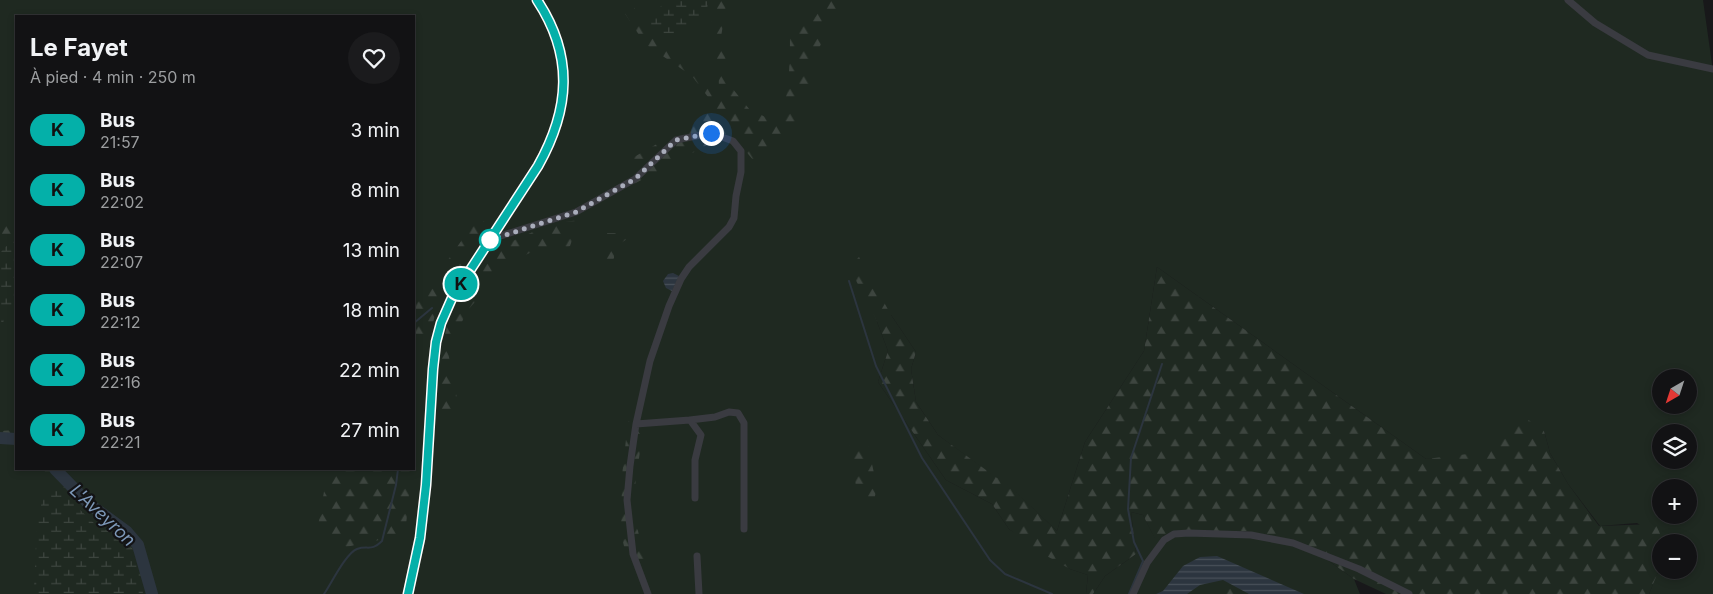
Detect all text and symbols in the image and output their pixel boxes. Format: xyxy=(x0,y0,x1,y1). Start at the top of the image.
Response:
button: heart xyxy=(348,32,400,84)
text: Le Fayet xyxy=(30,33,128,62)
text: À pied · 4 min · 250 m xyxy=(30,67,196,87)
text: Bus xyxy=(100,109,135,132)
text: K xyxy=(51,119,64,140)
text: 3 min xyxy=(350,119,400,142)
your location xyxy=(699,121,724,146)
text: 21:57 xyxy=(100,132,140,152)
text: Bus xyxy=(100,169,135,192)
text: K xyxy=(51,179,64,200)
text: 8 min xyxy=(350,179,400,202)
text: 22:02 xyxy=(100,192,144,212)
text: Bus xyxy=(100,229,135,252)
unlabelled marker xyxy=(479,229,501,251)
text: K xyxy=(51,239,64,260)
text: 13 min xyxy=(343,239,400,262)
text: 22:07 xyxy=(100,252,143,272)
line badge: K xyxy=(445,268,477,300)
text: K xyxy=(455,273,467,294)
text: Bus xyxy=(100,289,135,312)
text: K xyxy=(51,299,64,320)
text: 18 min xyxy=(343,299,400,322)
text: 22:12 xyxy=(100,312,140,332)
text: Bus xyxy=(100,349,135,372)
text: K xyxy=(51,359,64,380)
text: 22 min xyxy=(339,359,400,382)
north arrow xyxy=(1652,369,1698,414)
map controls xyxy=(1652,369,1697,579)
text: 22:16 xyxy=(100,372,141,392)
text: Bus xyxy=(100,409,135,432)
text: K xyxy=(51,419,64,440)
text: 27 min xyxy=(340,419,400,442)
button: layers xyxy=(1652,424,1697,469)
text: 22:21 xyxy=(100,432,140,452)
button: + xyxy=(1652,479,1697,524)
water label: L'Aveyron xyxy=(66,480,140,550)
button: − xyxy=(1652,534,1697,579)

